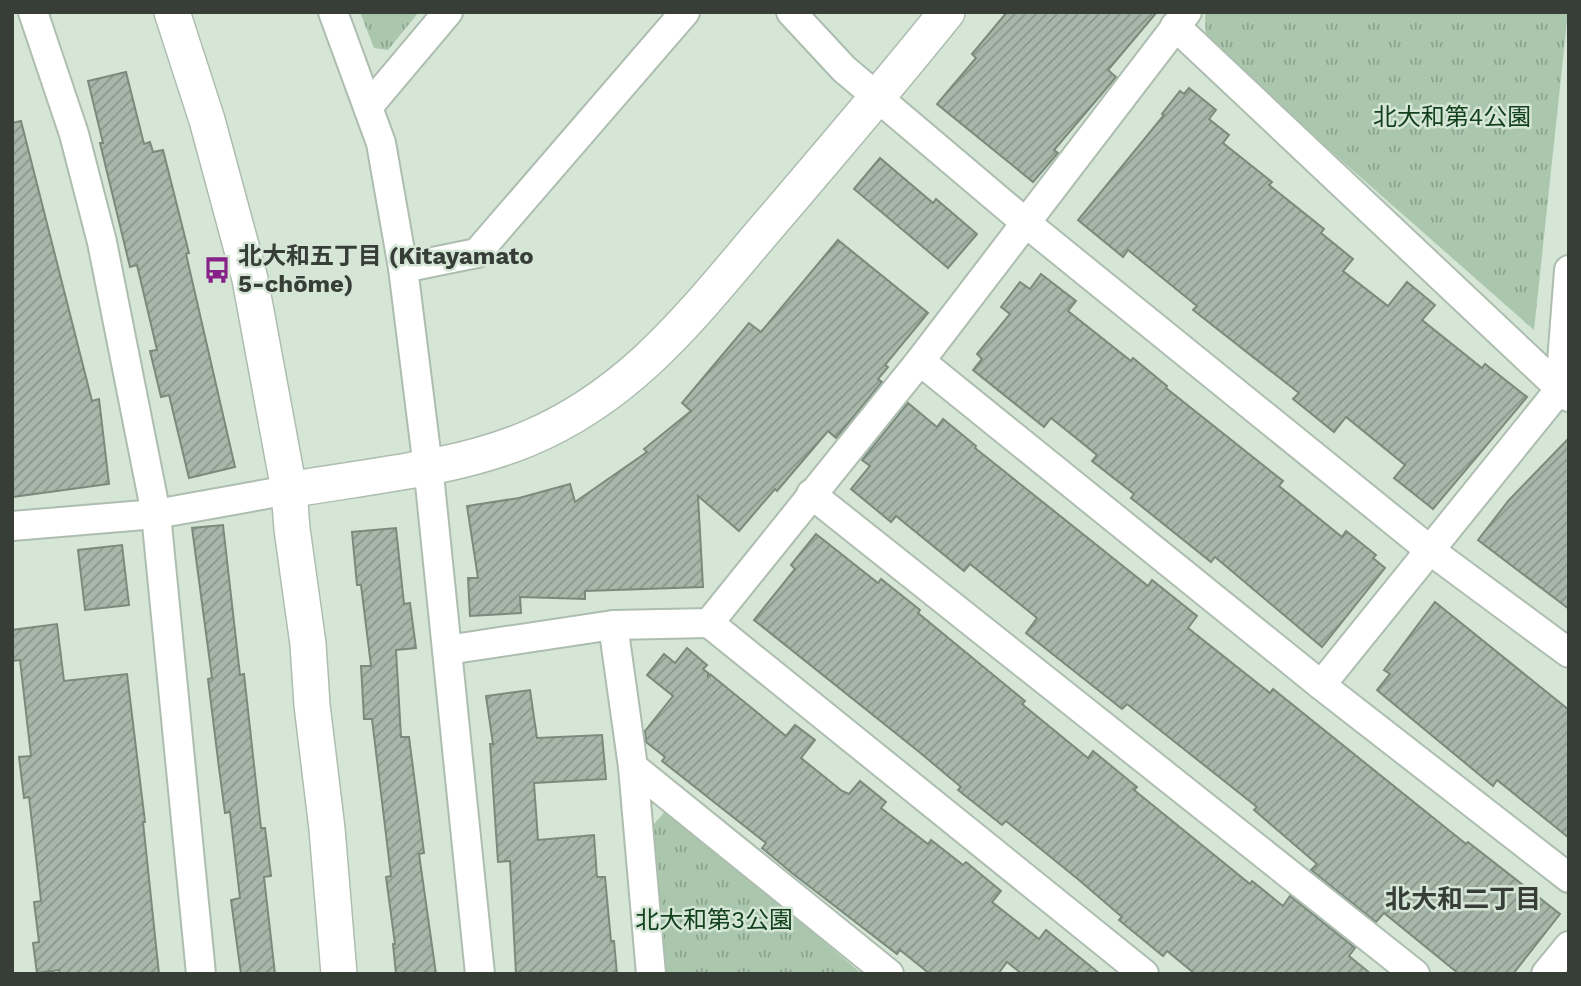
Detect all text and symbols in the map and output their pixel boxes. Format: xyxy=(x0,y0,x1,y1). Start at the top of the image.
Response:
park label: 北大和第4公園 xyxy=(1373,103,1531,131)
place label: 北大和五丁目 (Kitayamato 5-chōme) xyxy=(238,242,534,298)
bus stop icon: 北大和五丁目 (Kitayamato 5-chōme) xyxy=(202,255,232,285)
district label: 北大和二丁目 xyxy=(1385,884,1541,914)
park label: 北大和第3公園 xyxy=(635,906,793,934)

